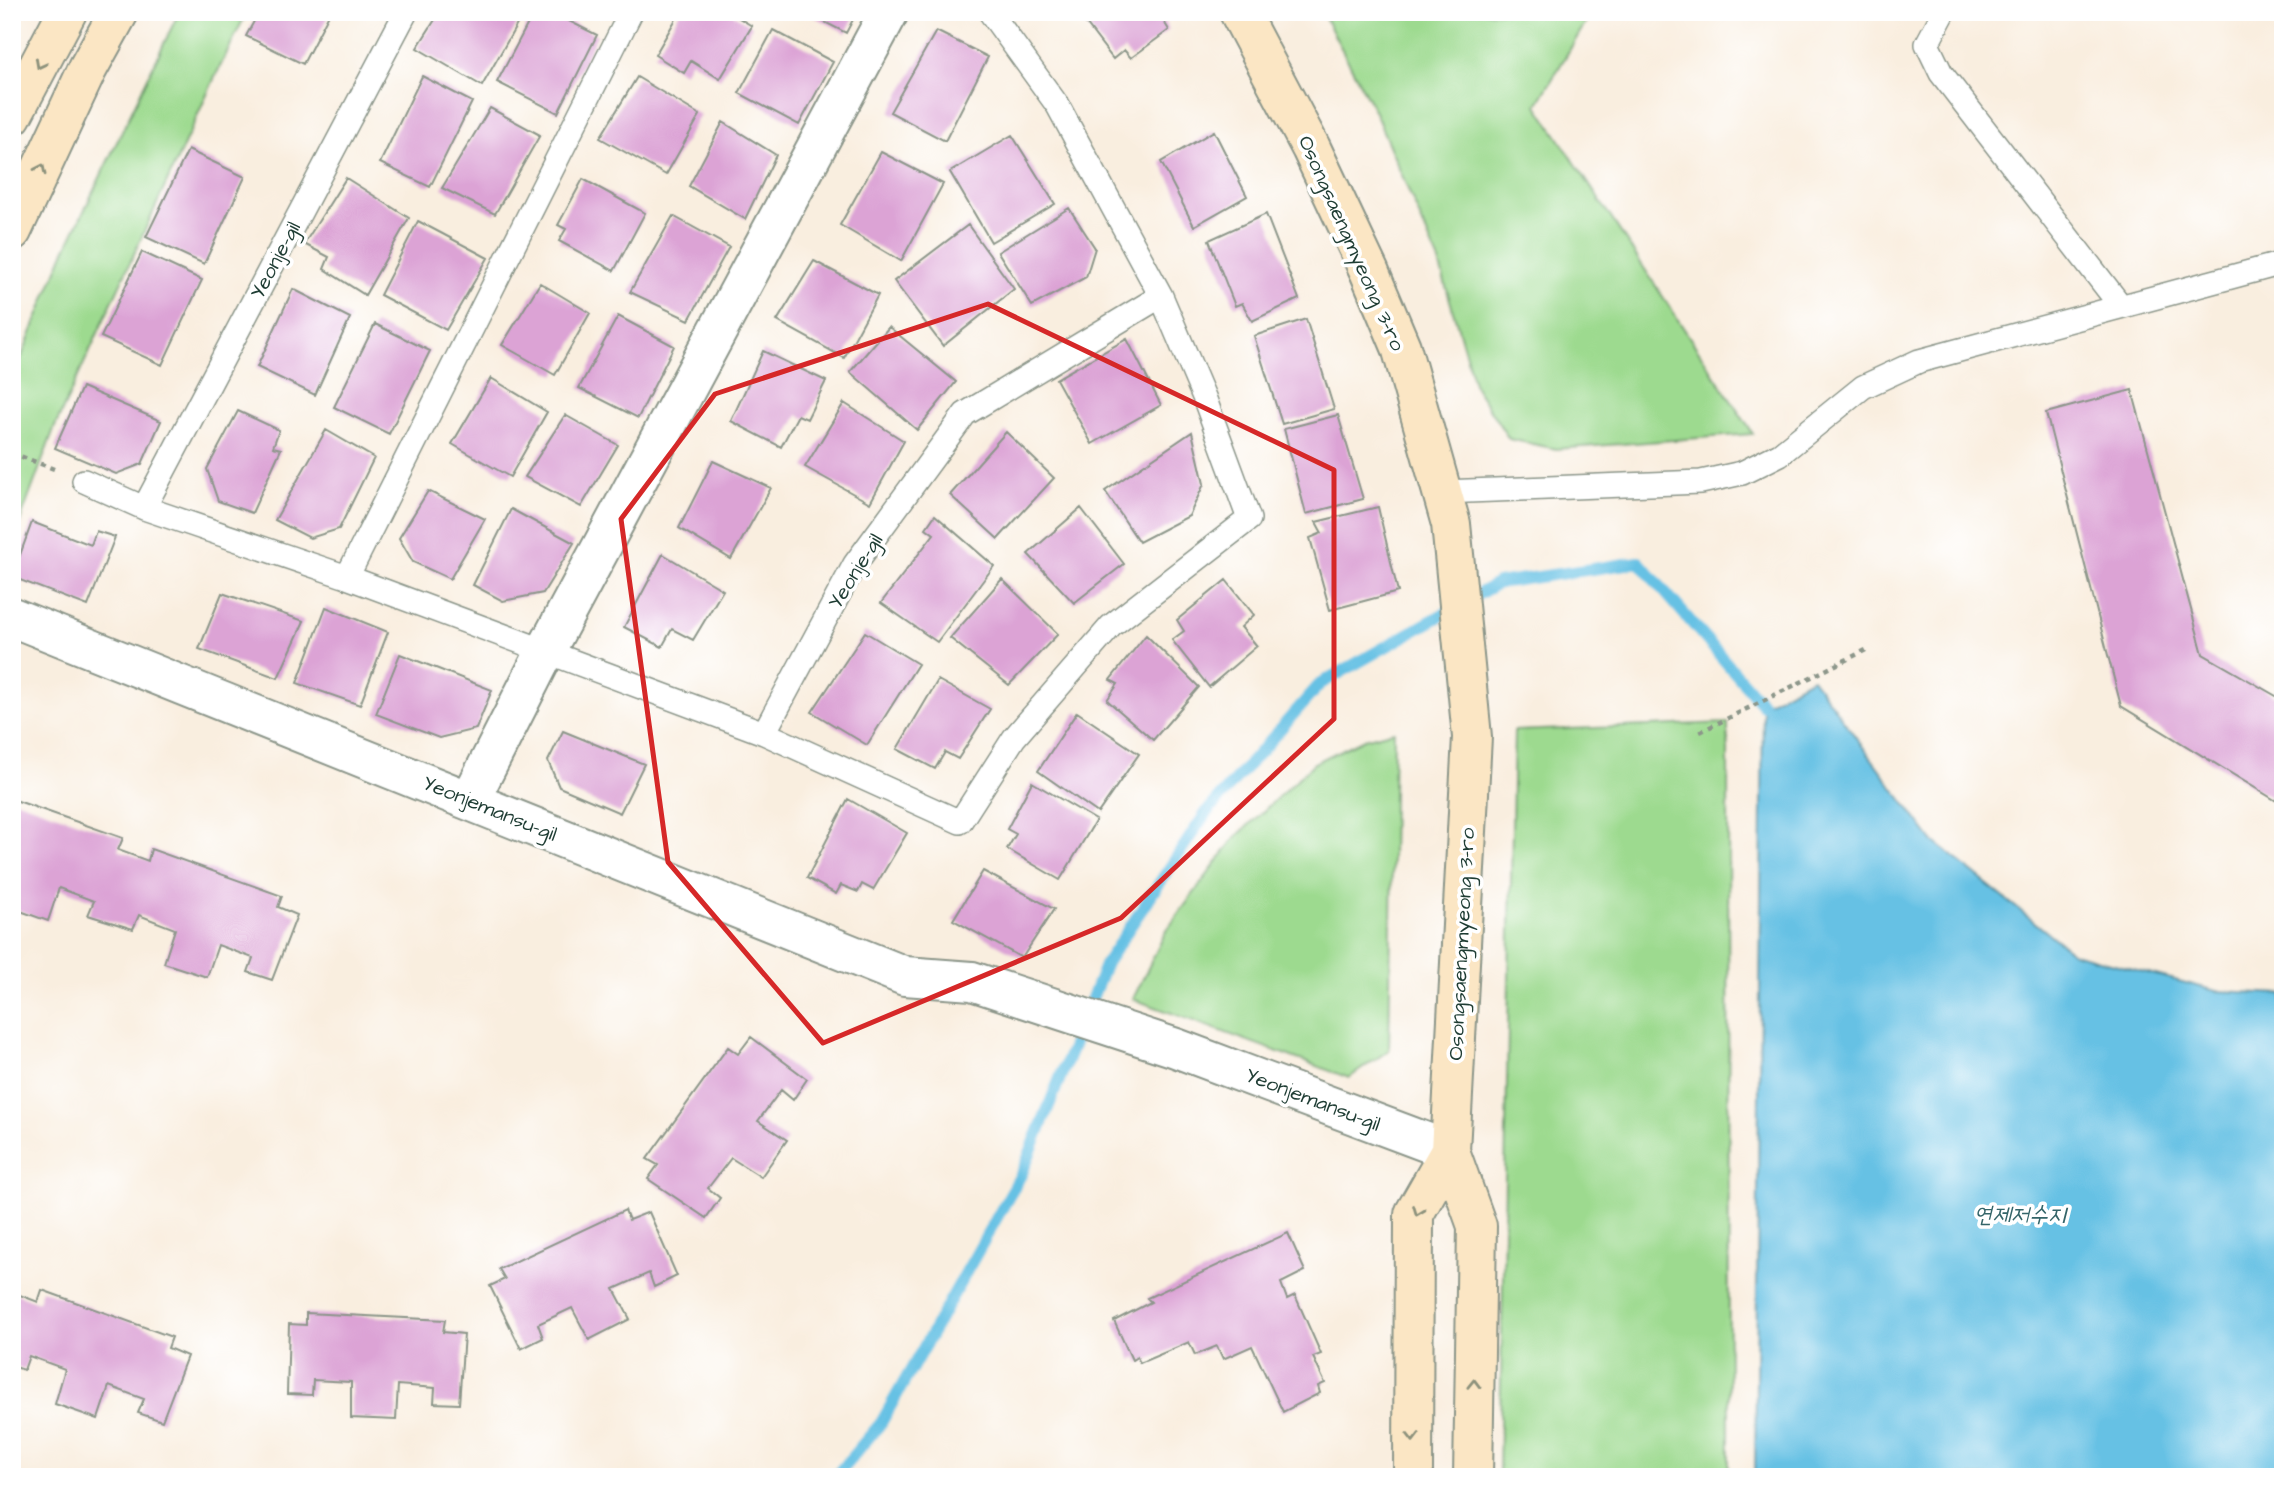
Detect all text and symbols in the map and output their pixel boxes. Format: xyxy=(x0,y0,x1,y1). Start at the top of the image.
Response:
one-way arrow xyxy=(34,57,48,69)
street label: Osongsaengmyeong 3-ro xyxy=(1289,131,1412,357)
one-way arrow xyxy=(33,164,47,176)
street label: Yeonje-gil xyxy=(243,216,310,305)
street label: Yeonje-gil xyxy=(821,528,892,616)
street label: Yeonjemansu-gil xyxy=(418,768,561,850)
street label: Osongsaengmyeong 3-ro xyxy=(1441,827,1484,1061)
street label: Yeonjemansu-gil xyxy=(1240,1060,1385,1140)
water label: 연제저수지 xyxy=(1974,1199,2069,1231)
one-way arrow xyxy=(1412,1204,1426,1217)
one-way arrow xyxy=(1467,1378,1482,1389)
one-way arrow xyxy=(1405,1432,1421,1443)

